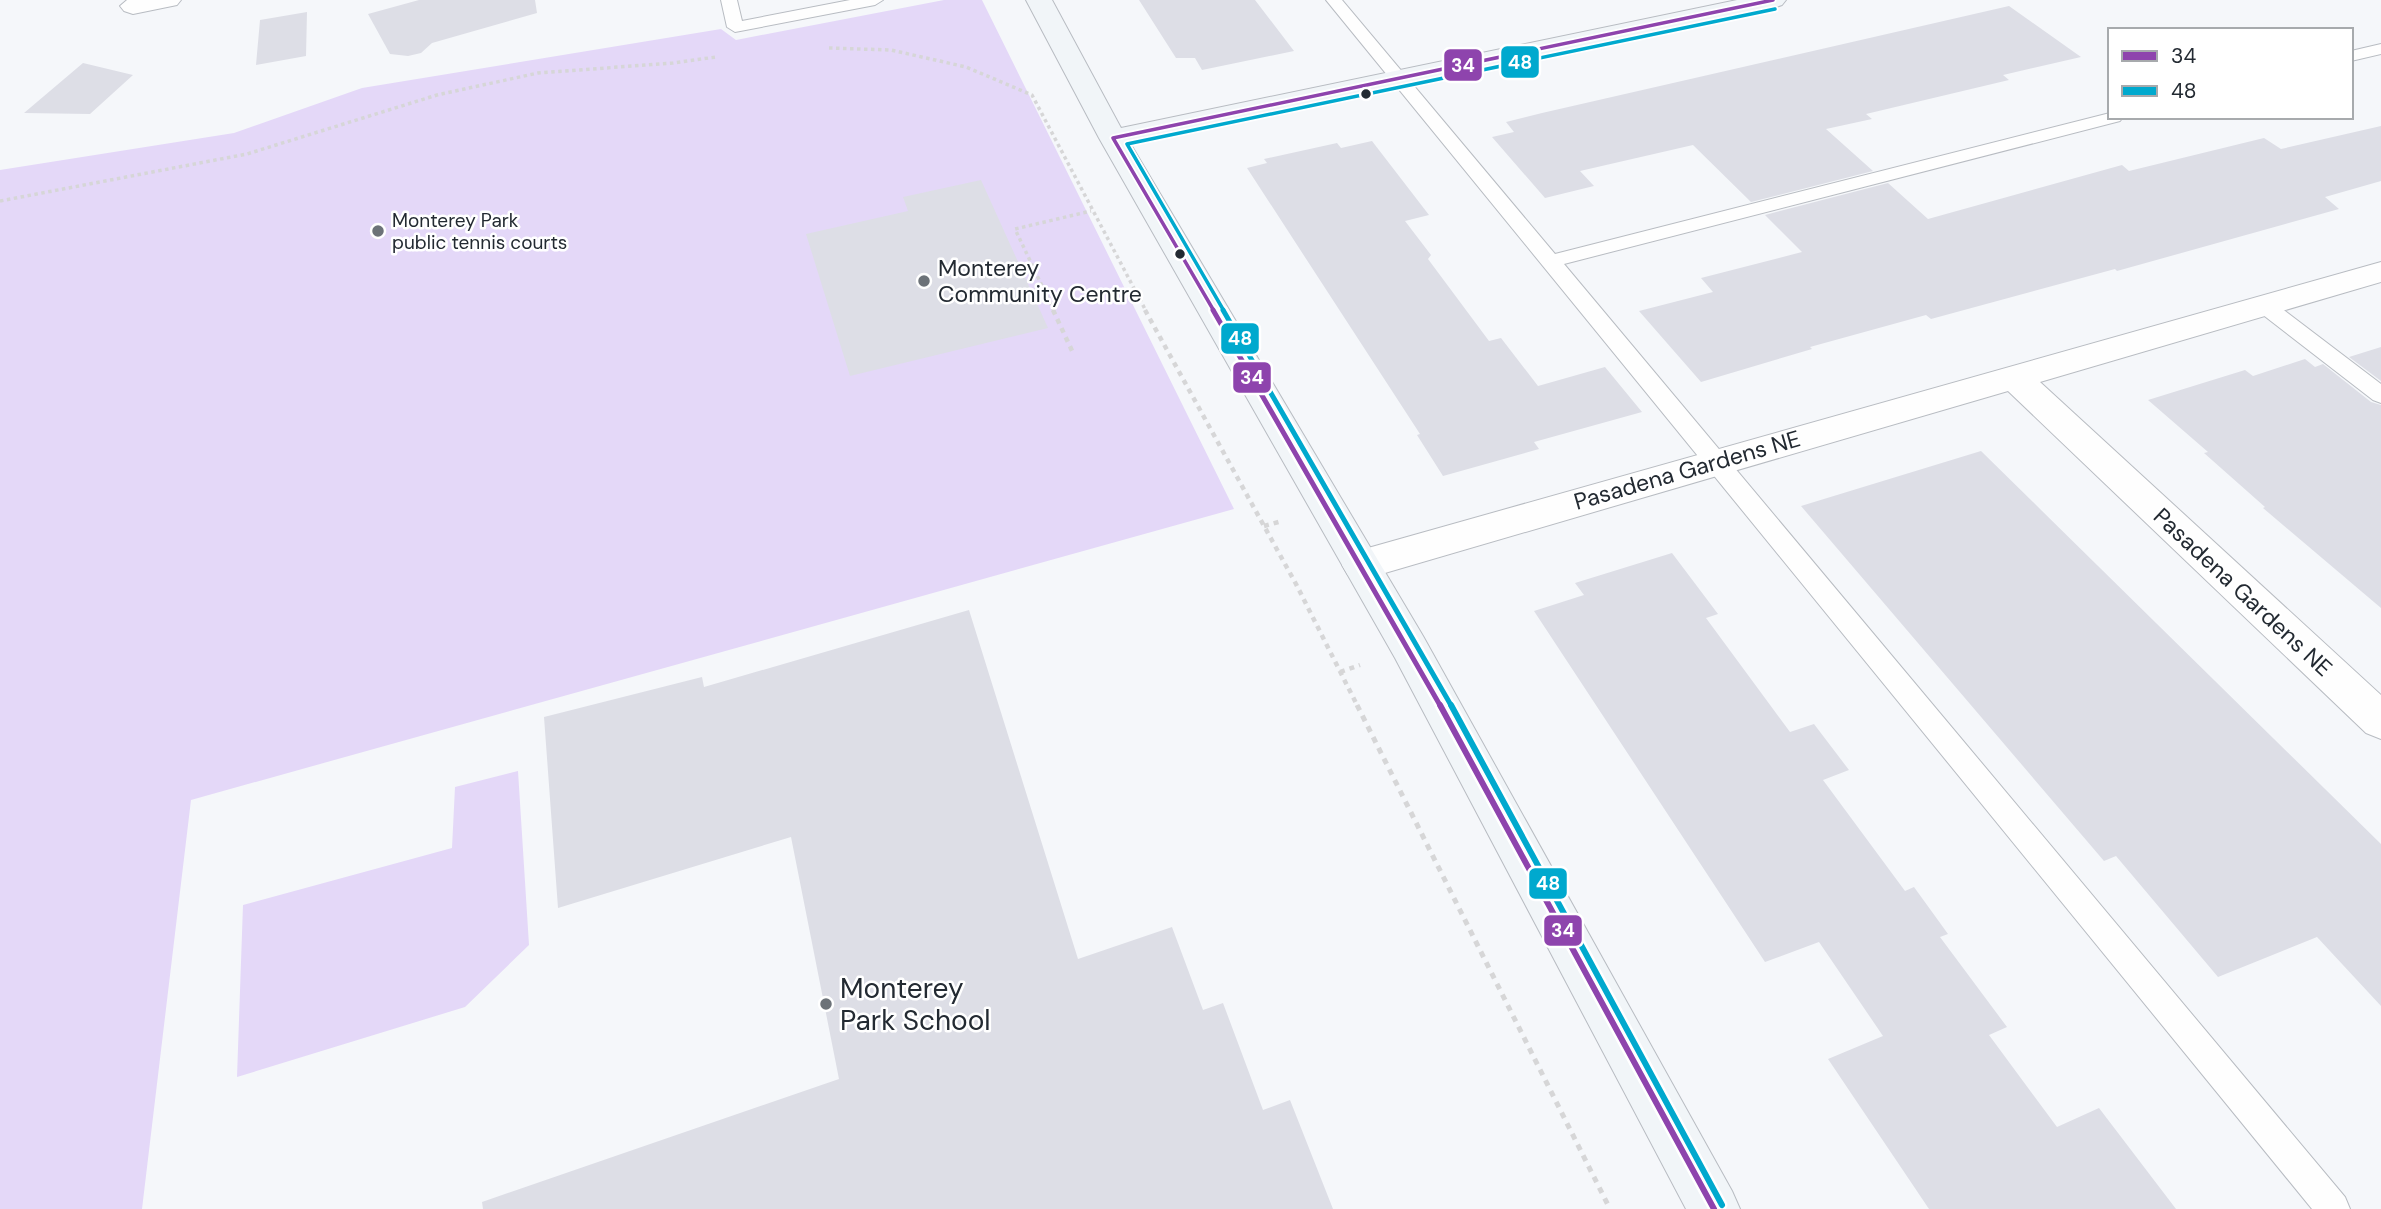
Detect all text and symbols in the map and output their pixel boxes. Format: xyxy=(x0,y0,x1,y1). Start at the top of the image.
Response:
legend xyxy=(2108,28,2353,119)
text: 34 xyxy=(2171,42,2196,70)
line badge: 48 xyxy=(1500,45,1540,79)
line badge: 34 xyxy=(1443,48,1483,82)
text: 48 xyxy=(1508,50,1532,75)
text: 34 xyxy=(1451,53,1475,78)
text: 48 xyxy=(2171,77,2197,105)
unlabelled marker xyxy=(1359,87,1373,101)
place label: Monterey Park public tennis courts xyxy=(392,208,567,255)
marker: Monterey Park public tennis courts xyxy=(370,223,386,239)
unlabelled marker xyxy=(1173,247,1187,261)
place label: Monterey Community Centre xyxy=(938,253,1142,309)
marker: Monterey Community Centre xyxy=(916,273,932,289)
line badge: 48 xyxy=(1220,322,1260,355)
text: 48 xyxy=(1228,326,1252,351)
line badge: 34 xyxy=(1232,361,1272,394)
text: 34 xyxy=(1240,365,1264,390)
street label: Pasadena Gardens NE xyxy=(1570,423,1804,517)
street label: Pasadena Gardens NE xyxy=(2147,501,2339,683)
line badge: 48 xyxy=(1528,867,1568,900)
text: 48 xyxy=(1536,871,1560,896)
line badge: 34 xyxy=(1543,914,1583,947)
text: 34 xyxy=(1551,918,1575,943)
place label: Monterey Park School xyxy=(840,970,991,1039)
marker: Monterey Park School xyxy=(818,996,834,1012)

